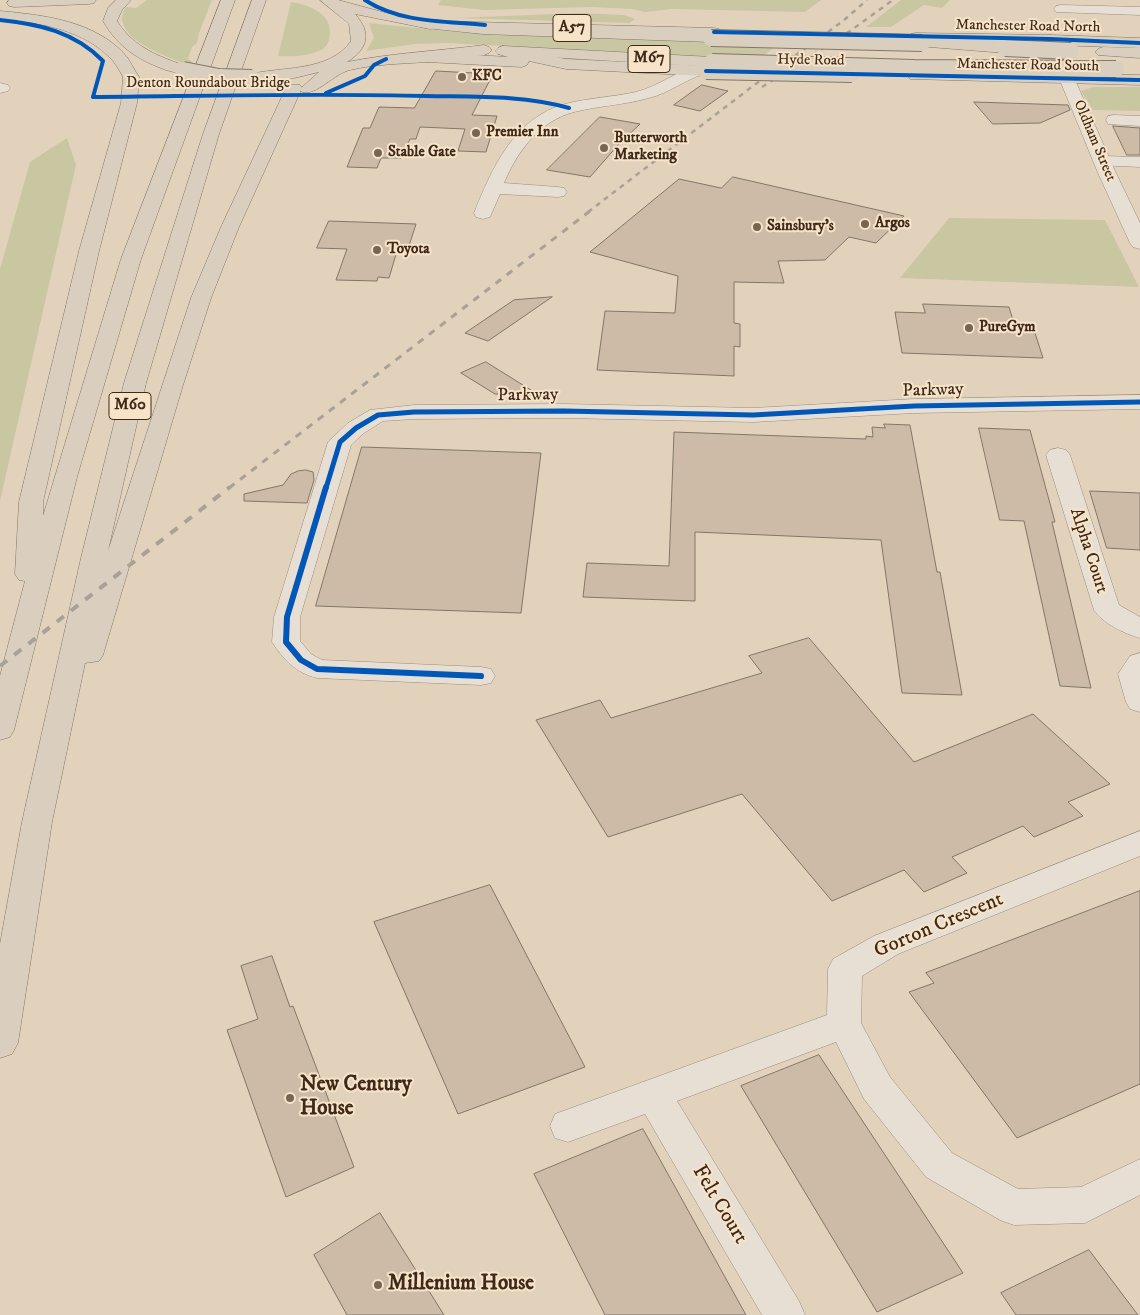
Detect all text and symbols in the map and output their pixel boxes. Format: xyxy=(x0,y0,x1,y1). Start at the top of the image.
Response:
road number: A57 xyxy=(553,14,591,42)
street label: Manchester Road North xyxy=(955,17,1101,37)
road number: M67 xyxy=(628,46,670,72)
street label: Hyde Road xyxy=(777,51,845,71)
street label: Manchester Road South xyxy=(957,56,1099,76)
place label: KFC xyxy=(472,68,502,86)
marker: KFC xyxy=(456,71,468,83)
street label: Denton Roundabout Bridge xyxy=(126,75,290,93)
street label: Oldham Street xyxy=(1069,98,1119,184)
place label: Premier Inn xyxy=(486,124,559,142)
marker: Premier Inn xyxy=(470,127,482,139)
place label: Butterworth Marketing xyxy=(614,130,687,165)
marker: Butterworth Marketing xyxy=(598,142,610,154)
place label: Stable Gate xyxy=(388,144,456,162)
marker: Stable Gate xyxy=(372,147,384,159)
place label: Argos xyxy=(875,215,910,233)
place label: Sainsbury's xyxy=(767,218,834,236)
marker: Argos xyxy=(859,218,871,230)
marker: Sainsbury's xyxy=(751,221,763,233)
place label: Toyota xyxy=(387,241,430,259)
marker: Toyota xyxy=(371,244,383,256)
place label: PureGym xyxy=(979,319,1036,337)
marker: PureGym xyxy=(963,322,975,334)
street label: Parkway xyxy=(902,379,964,403)
street label: Parkway xyxy=(497,385,559,407)
road number: M60 xyxy=(109,392,151,420)
street label: Alpha Court xyxy=(1064,506,1112,596)
street label: Gorton Crescent xyxy=(871,887,1007,965)
place label: New Century House xyxy=(300,1073,412,1123)
marker: New Century House xyxy=(284,1092,296,1104)
street label: Felt Court xyxy=(686,1161,752,1249)
place label: Millenium House xyxy=(388,1272,534,1298)
marker: Millenium House xyxy=(372,1279,384,1291)

